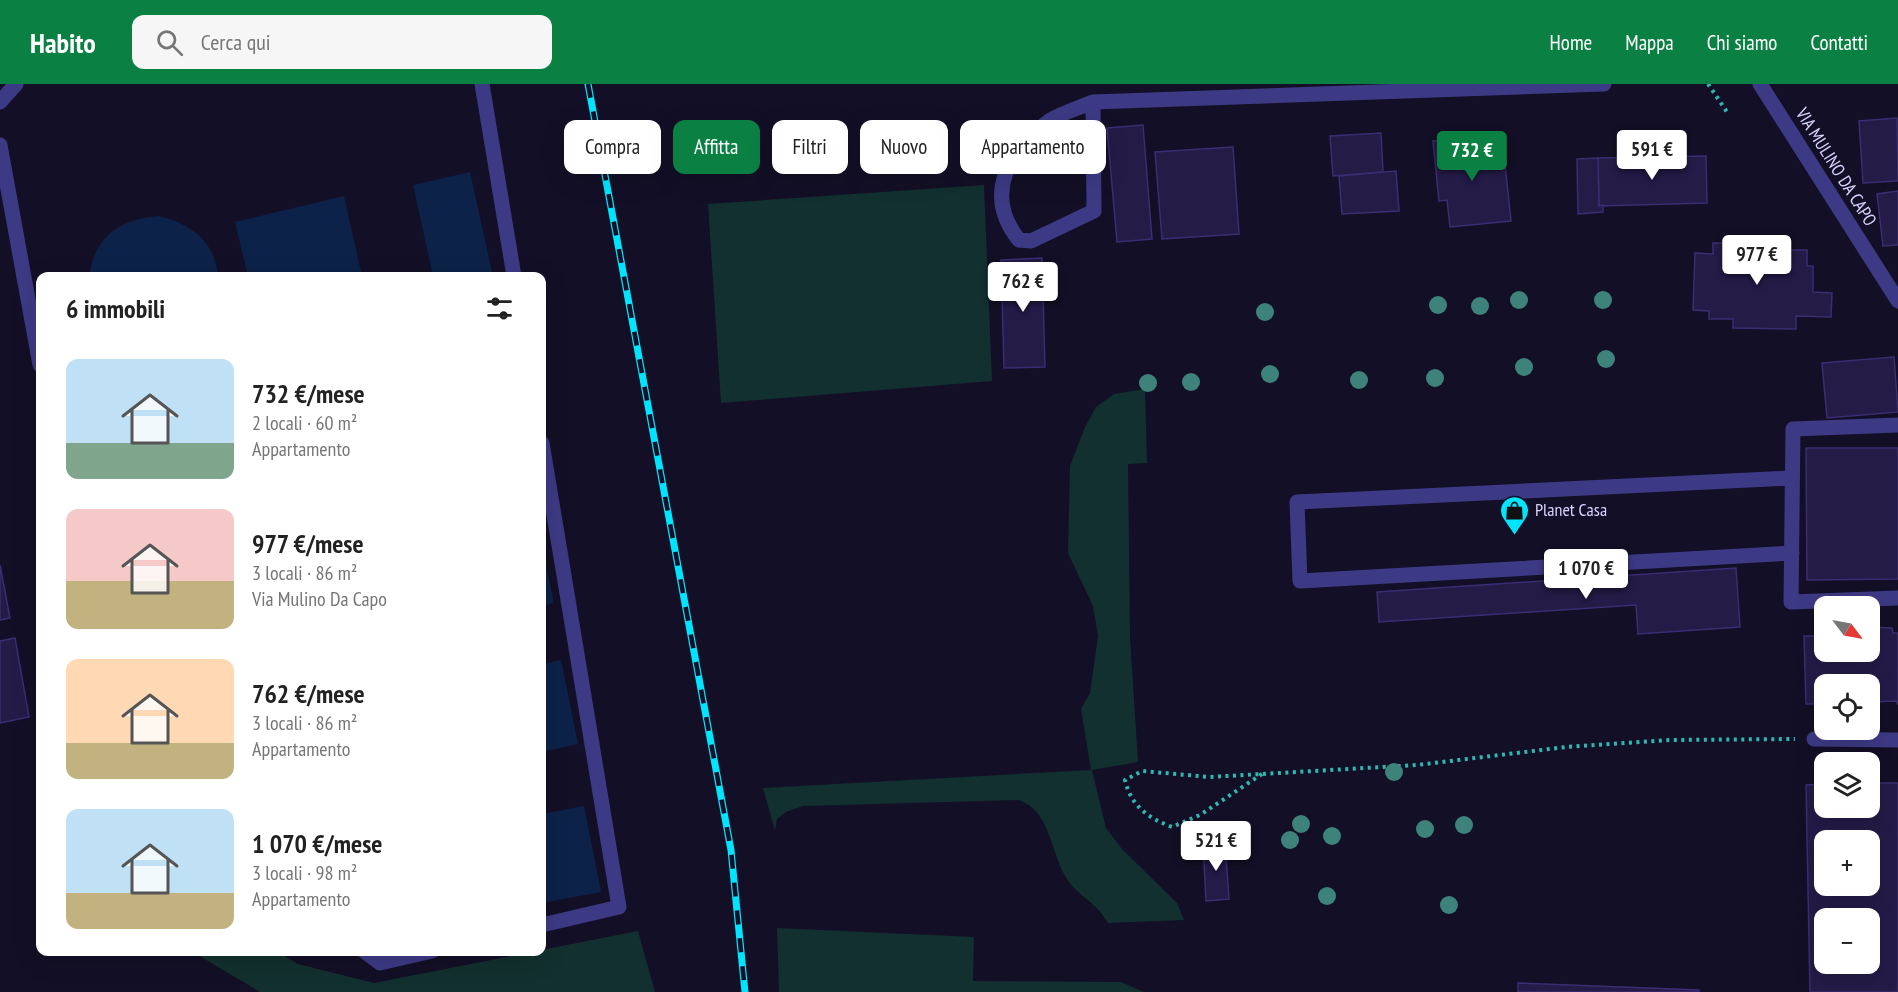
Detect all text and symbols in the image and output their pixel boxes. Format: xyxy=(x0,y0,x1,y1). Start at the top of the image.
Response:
search box xyxy=(132,15,552,69)
text: Habito xyxy=(30,24,96,61)
icon: search xyxy=(153,26,186,59)
text: Cerca qui xyxy=(201,28,271,56)
text: Home xyxy=(1550,29,1592,56)
text: Mappa xyxy=(1625,29,1674,56)
text: Chi siamo xyxy=(1707,29,1777,56)
text: Contatti xyxy=(1810,29,1868,56)
street label: VIA MULINO DA CAPO xyxy=(1790,103,1882,230)
chip: Compra xyxy=(564,120,661,174)
chip: Affitta xyxy=(673,120,760,174)
chip: Filtri xyxy=(772,120,848,174)
chip: Nuovo xyxy=(860,120,948,174)
chip: Appartamento xyxy=(960,120,1106,174)
pin: 591 € xyxy=(1610,130,1694,181)
pin: 732 € xyxy=(1430,131,1514,182)
text: 591 € xyxy=(1631,136,1673,162)
text: 732 € xyxy=(1451,137,1493,163)
pin: 977 € xyxy=(1715,235,1799,286)
text: 977 € xyxy=(1736,241,1778,267)
pin: 762 € xyxy=(981,262,1065,313)
text: 762 € xyxy=(1002,268,1044,294)
text: 6 immobili xyxy=(66,292,165,325)
icon: filters xyxy=(483,292,516,325)
text: 732 €/mese xyxy=(252,377,365,410)
icon: home xyxy=(114,383,186,455)
text: 2 locali · 60 m² xyxy=(252,410,357,436)
text: Appartamento xyxy=(252,436,350,462)
shop icon: Planet Casa xyxy=(1498,494,1530,536)
place label: Planet Casa xyxy=(1535,498,1607,521)
text: 977 €/mese xyxy=(252,527,364,560)
icon: home xyxy=(114,533,186,605)
pin: 1 070 € xyxy=(1531,549,1641,600)
text: 1 070 € xyxy=(1558,555,1614,581)
text: 3 locali · 86 m² xyxy=(252,560,357,586)
text: Via Mulino Da Capo xyxy=(252,586,387,612)
north arrow xyxy=(1814,596,1880,662)
map controls xyxy=(1814,596,1880,974)
button: locate xyxy=(1814,674,1880,740)
text: 762 €/mese xyxy=(252,677,365,710)
icon: home xyxy=(114,683,186,755)
text: 3 locali · 86 m² xyxy=(252,710,357,736)
text: Appartamento xyxy=(252,736,350,762)
button: layers xyxy=(1814,752,1880,818)
pin: 521 € xyxy=(1174,821,1258,872)
text: 1 070 €/mese xyxy=(252,827,382,860)
text: 521 € xyxy=(1195,827,1237,853)
button: + xyxy=(1814,830,1880,896)
icon: home xyxy=(114,833,186,905)
text: 3 locali · 98 m² xyxy=(252,860,357,886)
text: Appartamento xyxy=(252,886,350,912)
button: − xyxy=(1814,908,1880,974)

